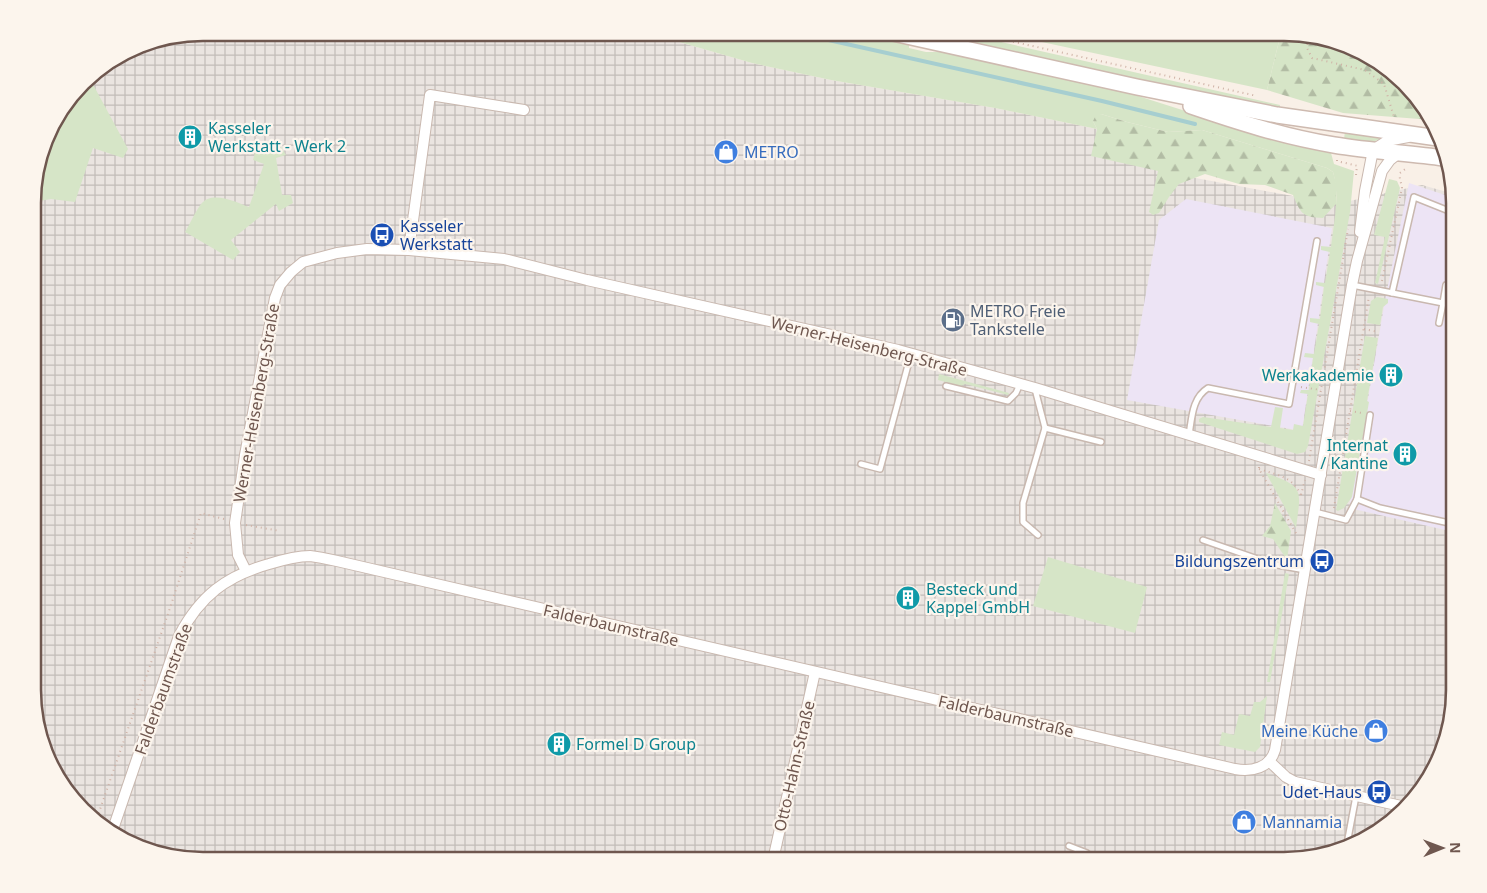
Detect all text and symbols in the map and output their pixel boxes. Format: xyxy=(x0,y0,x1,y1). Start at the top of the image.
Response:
place label: Kasseler Werkstatt - Werk 2 xyxy=(208,117,346,157)
building icon: Kasseler Werkstatt - Werk 2 xyxy=(177,124,203,150)
shop icon: METRO xyxy=(713,139,739,165)
place label: METRO xyxy=(744,141,799,163)
place label: Kasseler Werkstatt xyxy=(400,215,473,255)
bus stop icon: Kasseler Werkstatt xyxy=(369,222,395,248)
place label: METRO Freie Tankstelle xyxy=(970,300,1066,340)
street label: Werner-Heisenberg-Straße xyxy=(228,302,284,504)
fuel station icon: METRO Freie Tankstelle xyxy=(940,307,966,333)
street label: Werner-Heisenberg-Straße xyxy=(768,311,970,381)
building icon: Werkakademie xyxy=(1378,362,1404,388)
place label: Werkakademie xyxy=(1262,364,1374,386)
place label: Internat / Kantine xyxy=(1320,434,1388,474)
building icon: Internat / Kantine xyxy=(1392,441,1418,467)
bus stop icon: Bildungszentrum xyxy=(1309,548,1335,574)
place label: Bildungszentrum xyxy=(1175,550,1304,572)
place label: Besteck und Kappel GmbH xyxy=(926,578,1030,618)
building icon: Besteck und Kappel GmbH xyxy=(895,585,921,611)
street label: Falderbaumstraße xyxy=(541,599,681,651)
street label: Falderbaumstraße xyxy=(129,620,197,758)
street label: Falderbaumstraße xyxy=(936,690,1076,742)
street label: Otto-Hahn-Straße xyxy=(768,698,820,834)
shop icon: Meine Küche xyxy=(1363,718,1389,744)
place label: Meine Küche xyxy=(1261,720,1358,742)
building icon: Formel D Group xyxy=(546,731,572,757)
place label: Formel D Group xyxy=(576,733,696,755)
bus stop icon: Udet-Haus xyxy=(1366,779,1392,805)
place label: Udet-Haus xyxy=(1282,781,1362,803)
shop icon: Mannamia xyxy=(1231,809,1257,835)
place label: Mannamia xyxy=(1262,811,1342,833)
north arrow xyxy=(1417,823,1467,873)
text: N xyxy=(1446,842,1465,854)

